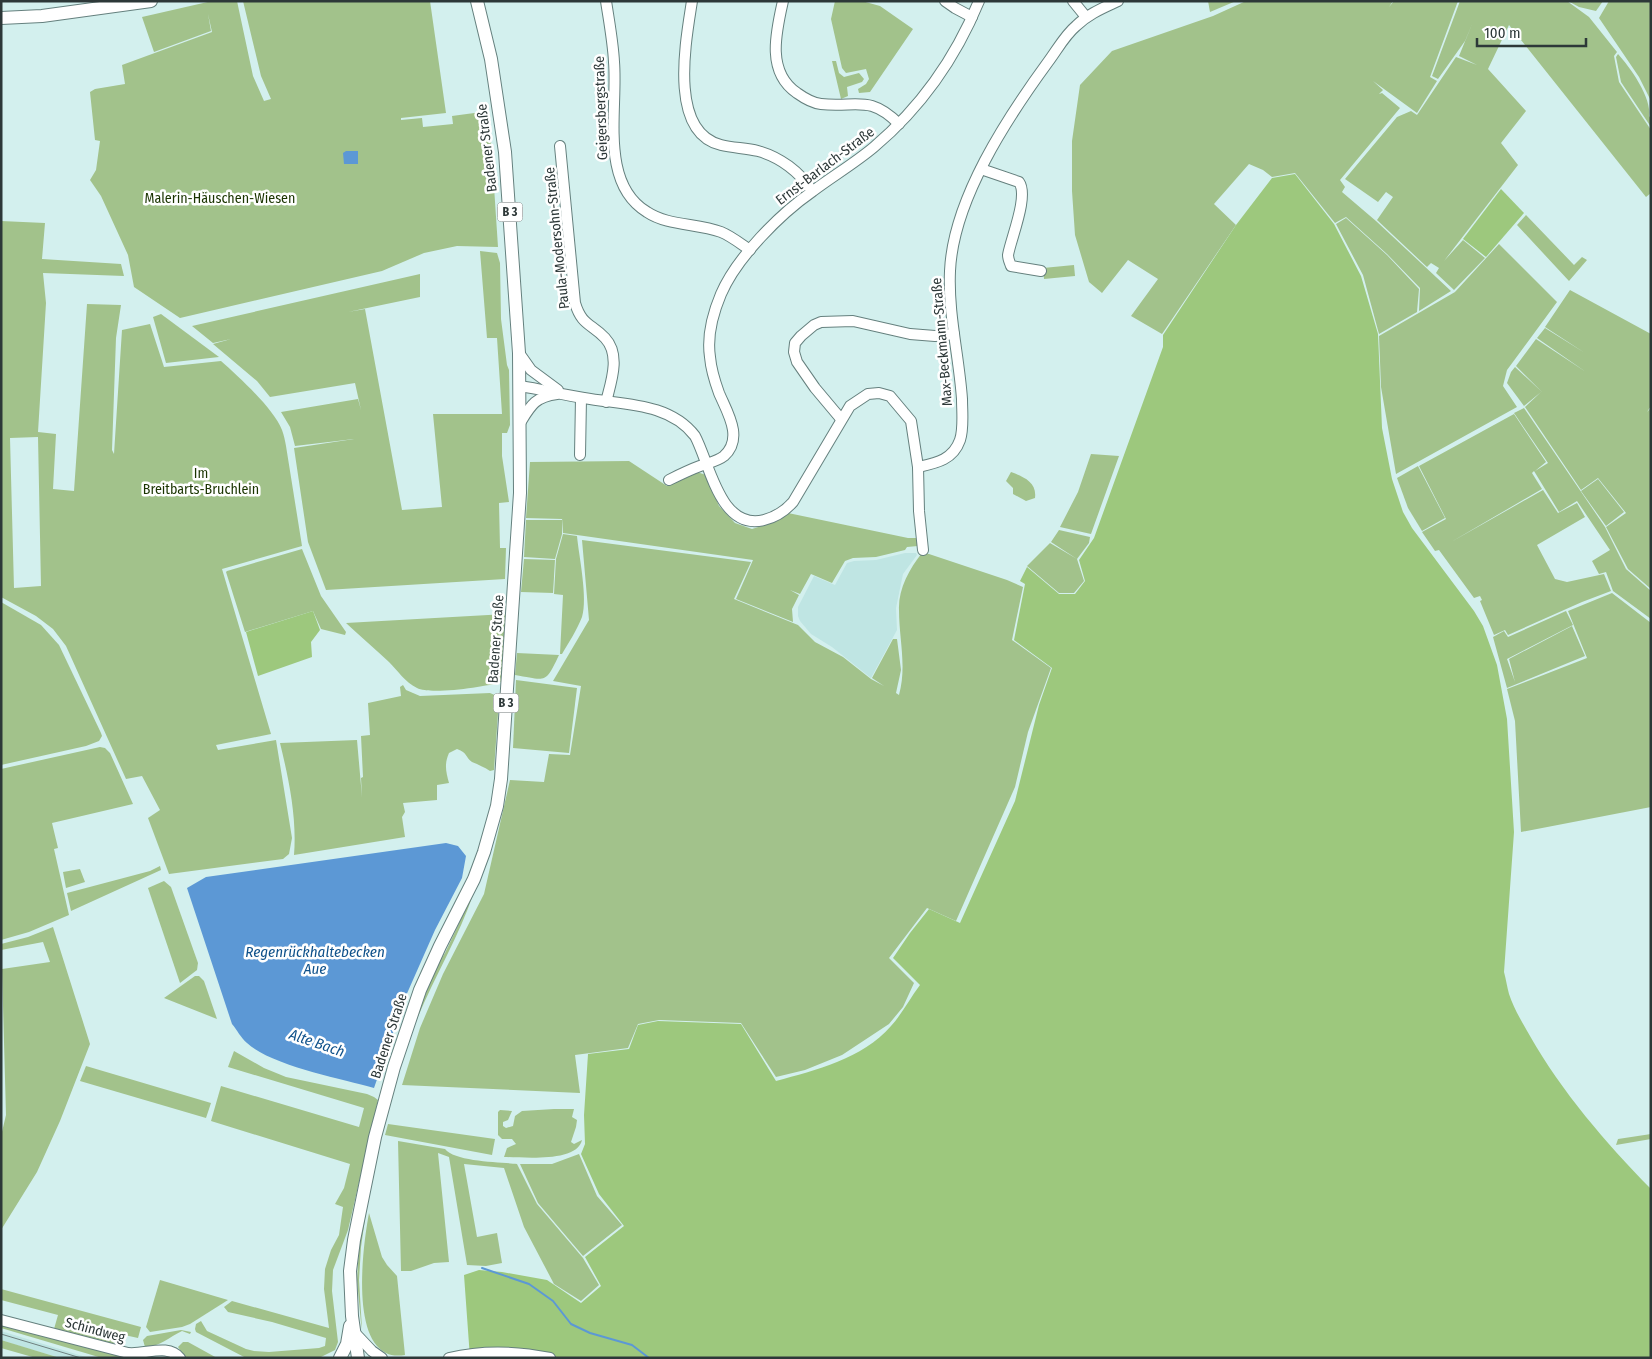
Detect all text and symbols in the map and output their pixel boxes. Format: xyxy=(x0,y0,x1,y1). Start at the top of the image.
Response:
scale bar xyxy=(1477,15,1586,47)
text: 100 m xyxy=(1484,24,1521,42)
street label: Geigersbergstraße xyxy=(591,56,611,160)
street label: Badener Straße xyxy=(473,103,501,193)
street label: Ernst-Barlach-Straße xyxy=(772,123,878,209)
street label: Paula-Modersohn-Straße xyxy=(541,166,573,310)
park label: Malerin-Häuschen-Wiesen xyxy=(145,190,295,207)
road number: B 3 xyxy=(498,202,522,222)
street label: Max-Beckmann-Straße xyxy=(928,277,956,407)
park label: Im Breitbarts-Bruchlein xyxy=(143,465,259,498)
street label: Badener Straße xyxy=(484,594,508,684)
road number: B 3 xyxy=(494,694,518,712)
water label: Regenrückhaltebecken Aue xyxy=(245,943,385,978)
street label: Badener Straße xyxy=(367,991,411,1081)
water label: Alte Bach xyxy=(286,1025,347,1061)
street label: Schindweg xyxy=(63,1314,127,1346)

